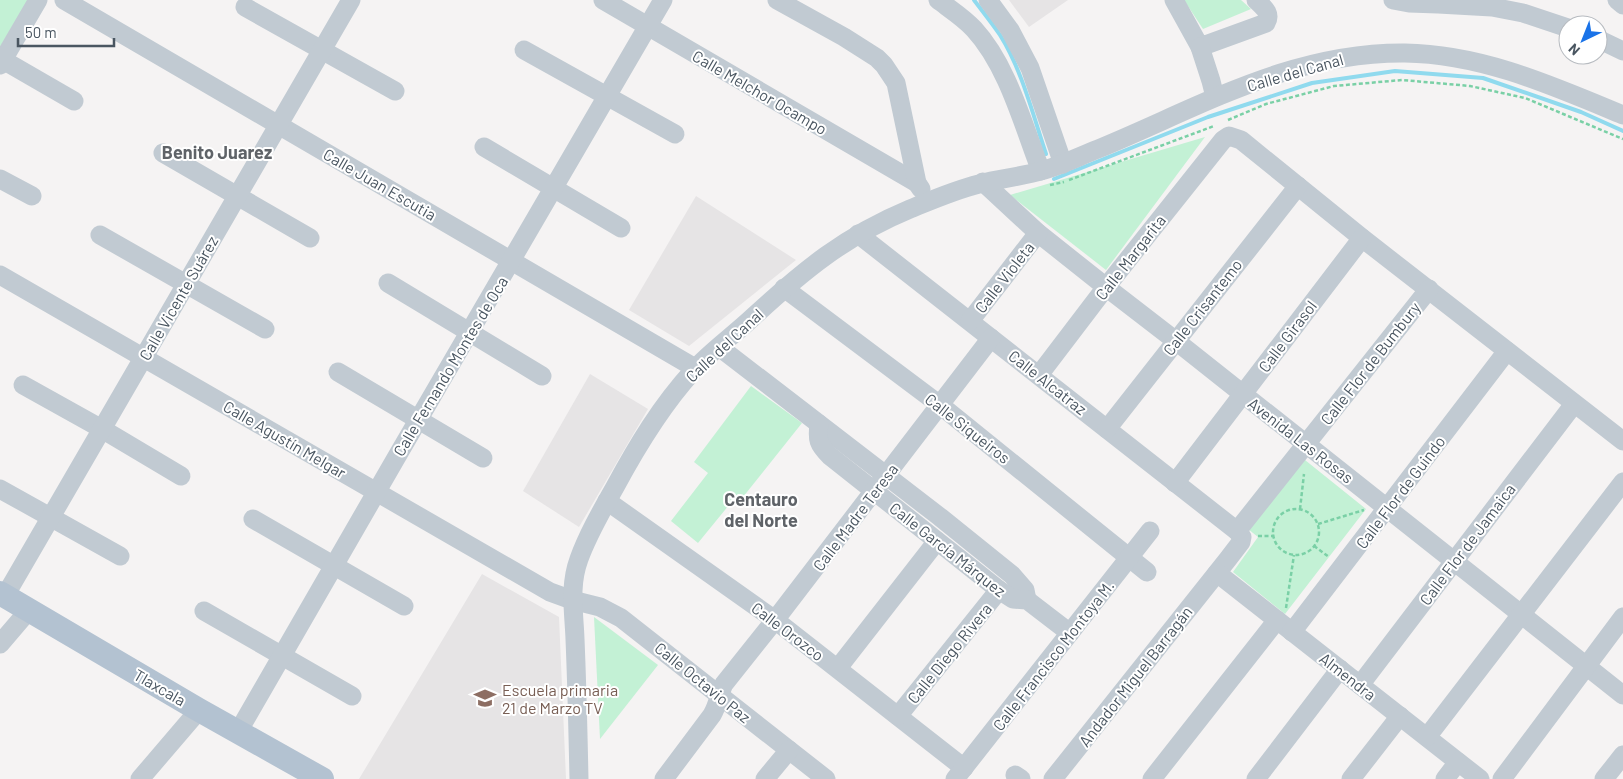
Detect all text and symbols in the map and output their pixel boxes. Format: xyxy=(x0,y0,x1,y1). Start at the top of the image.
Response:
scale bar xyxy=(18,15,114,47)
north arrow xyxy=(1558,15,1608,65)
text: 50 m xyxy=(25,23,57,41)
text: N xyxy=(1565,40,1583,59)
street label: Calle Melchor Ocampo xyxy=(689,46,831,138)
street label: Calle del Canal xyxy=(1245,49,1345,95)
district label: Benito Juarez xyxy=(162,141,272,163)
street label: Calle Juan Escutia xyxy=(320,144,440,224)
street label: Calle Margarita xyxy=(1091,211,1169,303)
street label: Calle Vicente Suárez xyxy=(135,232,221,364)
street label: Calle Violeta xyxy=(970,238,1038,316)
street label: Calle Crisantemo xyxy=(1159,255,1245,359)
street label: Calle Fernando Montes de Oca xyxy=(389,273,511,459)
street label: Calle Girasol xyxy=(1254,296,1320,376)
street label: Calle Flor de Bumbury xyxy=(1316,297,1424,428)
street label: Calle del Canal xyxy=(681,304,767,386)
street label: Calle Alcatraz xyxy=(1005,346,1091,418)
street label: Calle Siqueiros xyxy=(922,389,1014,467)
street label: Avenida Las Rosas xyxy=(1245,393,1357,487)
street label: Calle Agustín Melgar xyxy=(220,396,350,482)
street label: Calle Flor de Guindo xyxy=(1351,432,1449,552)
street label: Calle Madre Teresa xyxy=(809,460,901,574)
street label: Calle Flor de Jamaica xyxy=(1415,479,1519,609)
district label: Centauro del Norte xyxy=(724,488,798,531)
street label: Calle García Márquez xyxy=(886,498,1010,600)
street label: Calle Francisco Montoya M. xyxy=(988,576,1118,734)
street label: Calle Orozco xyxy=(748,598,828,664)
street label: Calle Diego Rivera xyxy=(903,599,995,707)
street label: Andador Miguel Barragán xyxy=(1074,602,1196,750)
street label: Calle Octavio Paz xyxy=(651,638,755,726)
street label: Almendra xyxy=(1316,648,1380,704)
street label: Tlaxcala xyxy=(131,665,189,709)
place label: Escuela primaria 21 de Marzo TV xyxy=(502,680,618,717)
school or university icon: Escuela primaria 21 de Marzo TV xyxy=(472,685,498,711)

